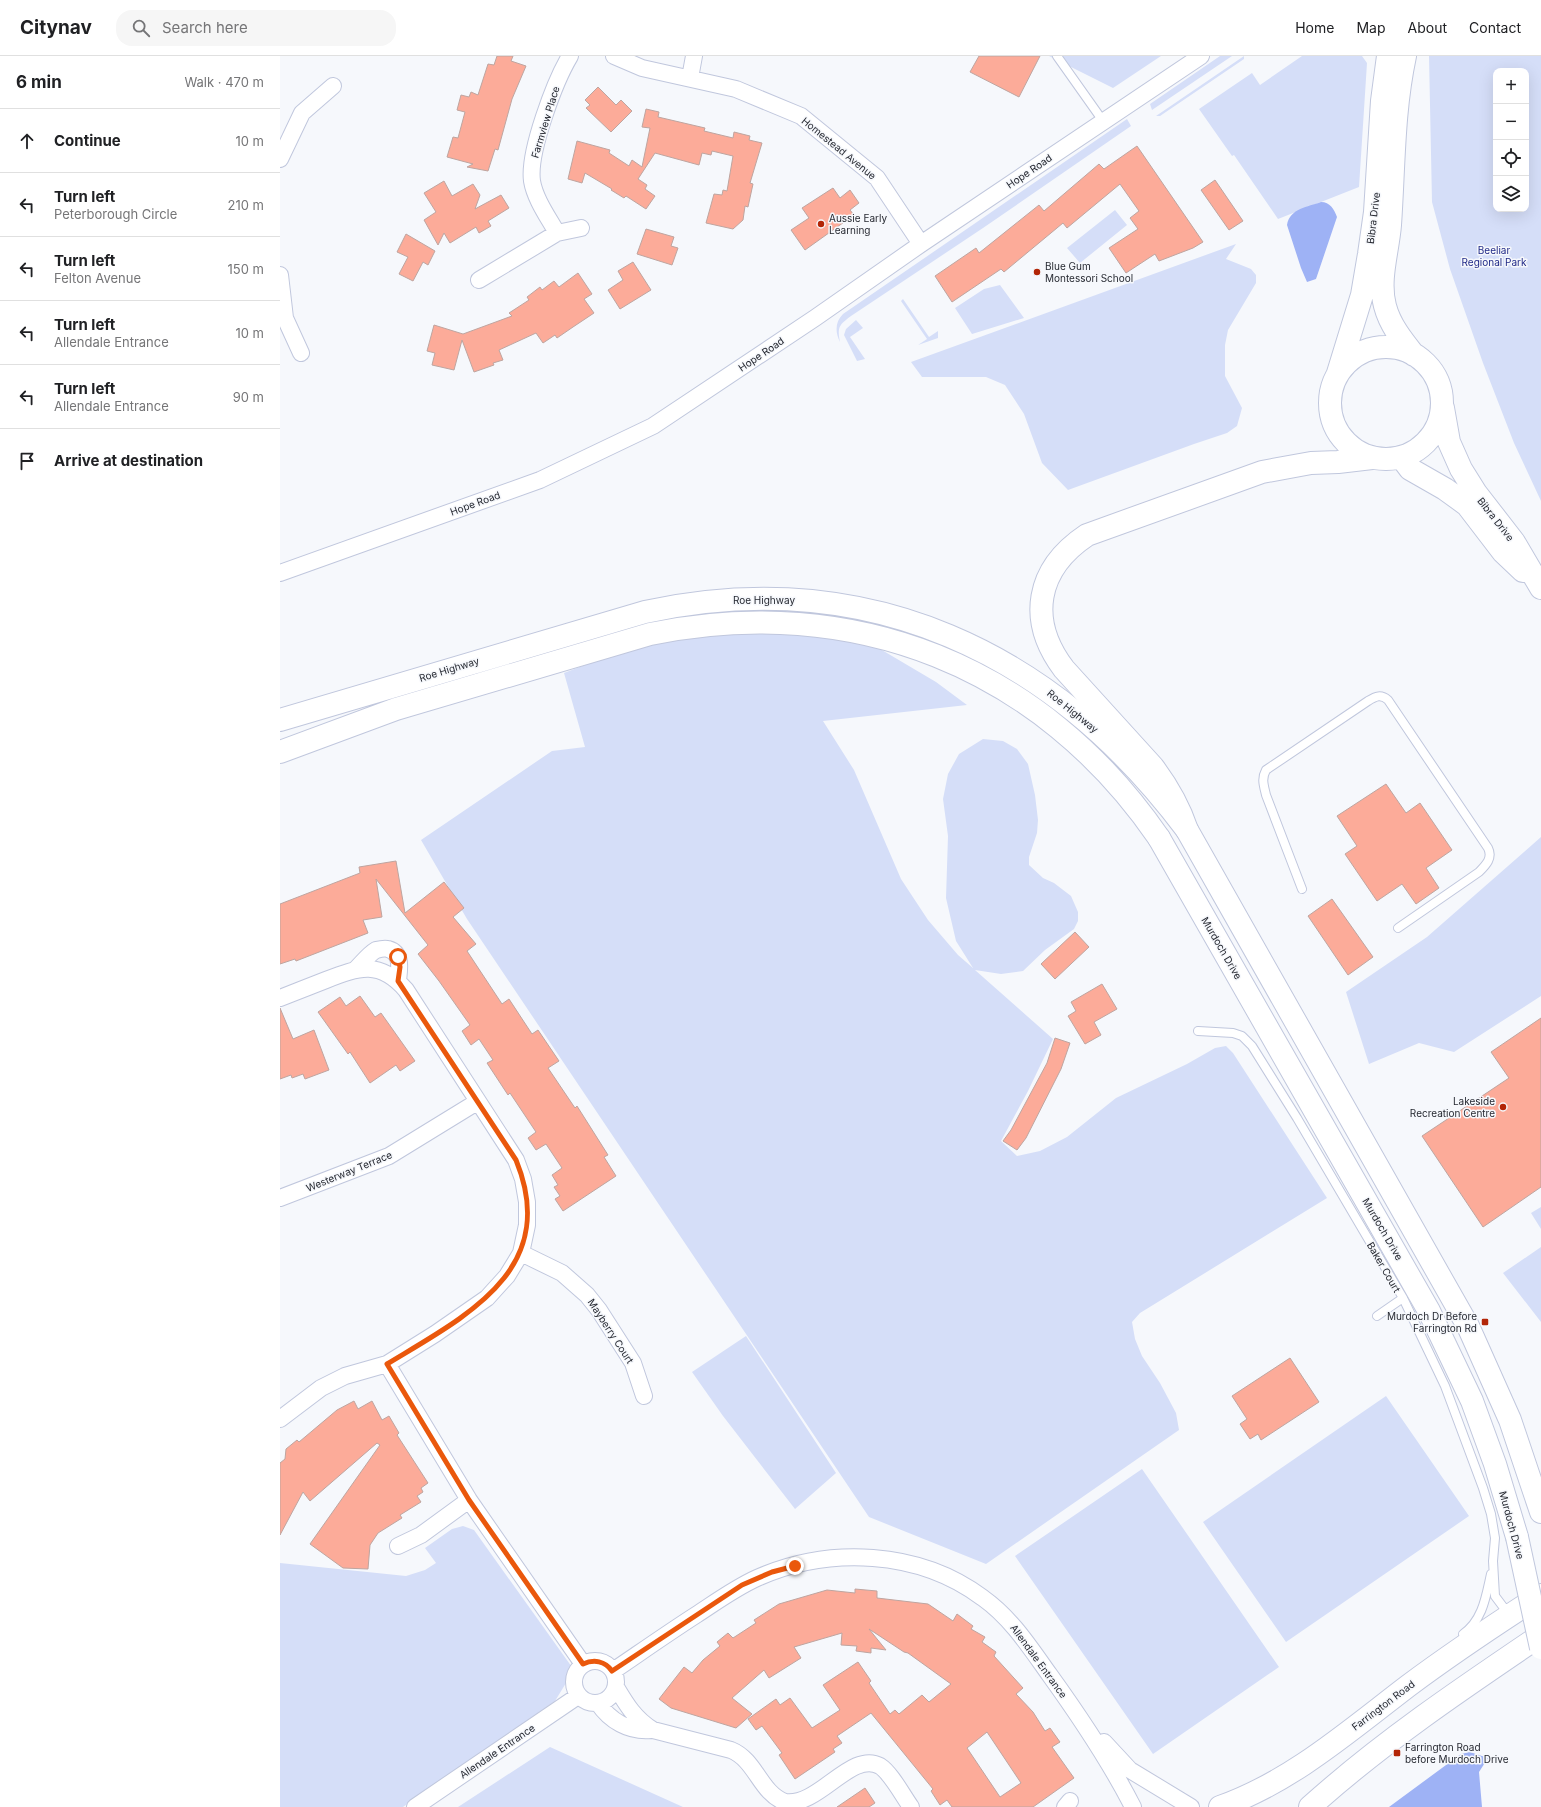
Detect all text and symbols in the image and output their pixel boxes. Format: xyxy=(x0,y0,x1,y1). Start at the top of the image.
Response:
search box xyxy=(116,10,396,46)
text: Citynav xyxy=(20,16,92,39)
icon: search xyxy=(130,17,152,39)
text: Search here xyxy=(162,18,248,37)
text: Home xyxy=(1295,19,1334,36)
text: Map xyxy=(1356,19,1386,36)
text: About xyxy=(1408,19,1447,36)
text: Contact xyxy=(1469,19,1521,36)
map controls xyxy=(1493,68,1529,212)
button: + xyxy=(1493,68,1529,104)
text: 6 min xyxy=(16,72,62,92)
text: Walk · 470 m xyxy=(184,74,264,90)
street label: Farmview Place xyxy=(528,84,562,159)
button: − xyxy=(1493,104,1529,140)
street label: Homestead Avenue xyxy=(799,114,879,182)
icon: ahead xyxy=(16,130,38,152)
text: Continue xyxy=(54,131,121,150)
text: 10 m xyxy=(235,133,264,149)
button: locate xyxy=(1493,140,1529,176)
street label: Hope Road xyxy=(1004,151,1054,191)
button: layers xyxy=(1493,176,1529,212)
text: Turn left xyxy=(54,187,115,206)
street label: Bibra Drive xyxy=(1364,191,1382,245)
icon: left xyxy=(16,194,38,216)
text: 210 m xyxy=(228,197,264,213)
text: Peterborough Circle xyxy=(54,206,177,222)
place label: Aussie Early Learning xyxy=(829,212,887,236)
marker: Aussie Early Learning xyxy=(816,219,826,229)
park label: Beeliar Regional Park xyxy=(1462,244,1527,268)
text: Turn left xyxy=(54,251,115,270)
icon: left xyxy=(16,258,38,280)
place label: Blue Gum Montessori School xyxy=(1045,260,1133,284)
text: 150 m xyxy=(228,261,264,277)
marker: Blue Gum Montessori School xyxy=(1032,267,1042,277)
text: Felton Avenue xyxy=(54,270,141,286)
text: Turn left xyxy=(54,315,115,334)
icon: left xyxy=(16,322,38,344)
text: 10 m xyxy=(235,325,264,341)
text: Allendale Entrance xyxy=(54,334,169,350)
street label: Hope Road xyxy=(736,334,786,374)
text: Turn left xyxy=(54,379,115,398)
icon: left xyxy=(16,386,38,408)
text: 90 m xyxy=(233,389,264,405)
text: Allendale Entrance xyxy=(54,398,169,414)
icon: arrive xyxy=(16,450,38,472)
text: Arrive at destination xyxy=(54,451,203,470)
street label: Hope Road xyxy=(448,488,502,518)
street label: Bibra Drive xyxy=(1475,495,1517,543)
street label: Roe Highway xyxy=(733,594,795,606)
street label: Roe Highway xyxy=(418,654,481,684)
street label: Roe Highway xyxy=(1045,687,1101,735)
street label: Murdoch Drive xyxy=(1199,915,1245,981)
route start xyxy=(389,948,407,966)
place label: Lakeside Recreation Centre xyxy=(1410,1095,1495,1119)
marker: Lakeside Recreation Centre xyxy=(1498,1102,1508,1112)
street label: Westerway Terrace xyxy=(304,1148,394,1194)
street label: Murdoch Drive xyxy=(1360,1196,1406,1262)
street label: Baker Court xyxy=(1365,1240,1404,1295)
street label: Mayberry Court xyxy=(586,1296,637,1366)
place label: Murdoch Dr Before Farrington Rd xyxy=(1387,1310,1477,1334)
marker: Murdoch Dr Before Farrington Rd xyxy=(1480,1317,1490,1327)
street label: Murdoch Drive xyxy=(1497,1490,1527,1560)
route end xyxy=(786,1557,804,1575)
street label: Allendale Entrance xyxy=(1008,1622,1070,1700)
street label: Farrington Road xyxy=(1349,1677,1417,1733)
street label: Allendale Entrance xyxy=(457,1721,537,1781)
place label: Farrington Road before Murdoch Drive xyxy=(1405,1741,1509,1765)
marker: Farrington Road before Murdoch Drive xyxy=(1392,1748,1402,1758)

